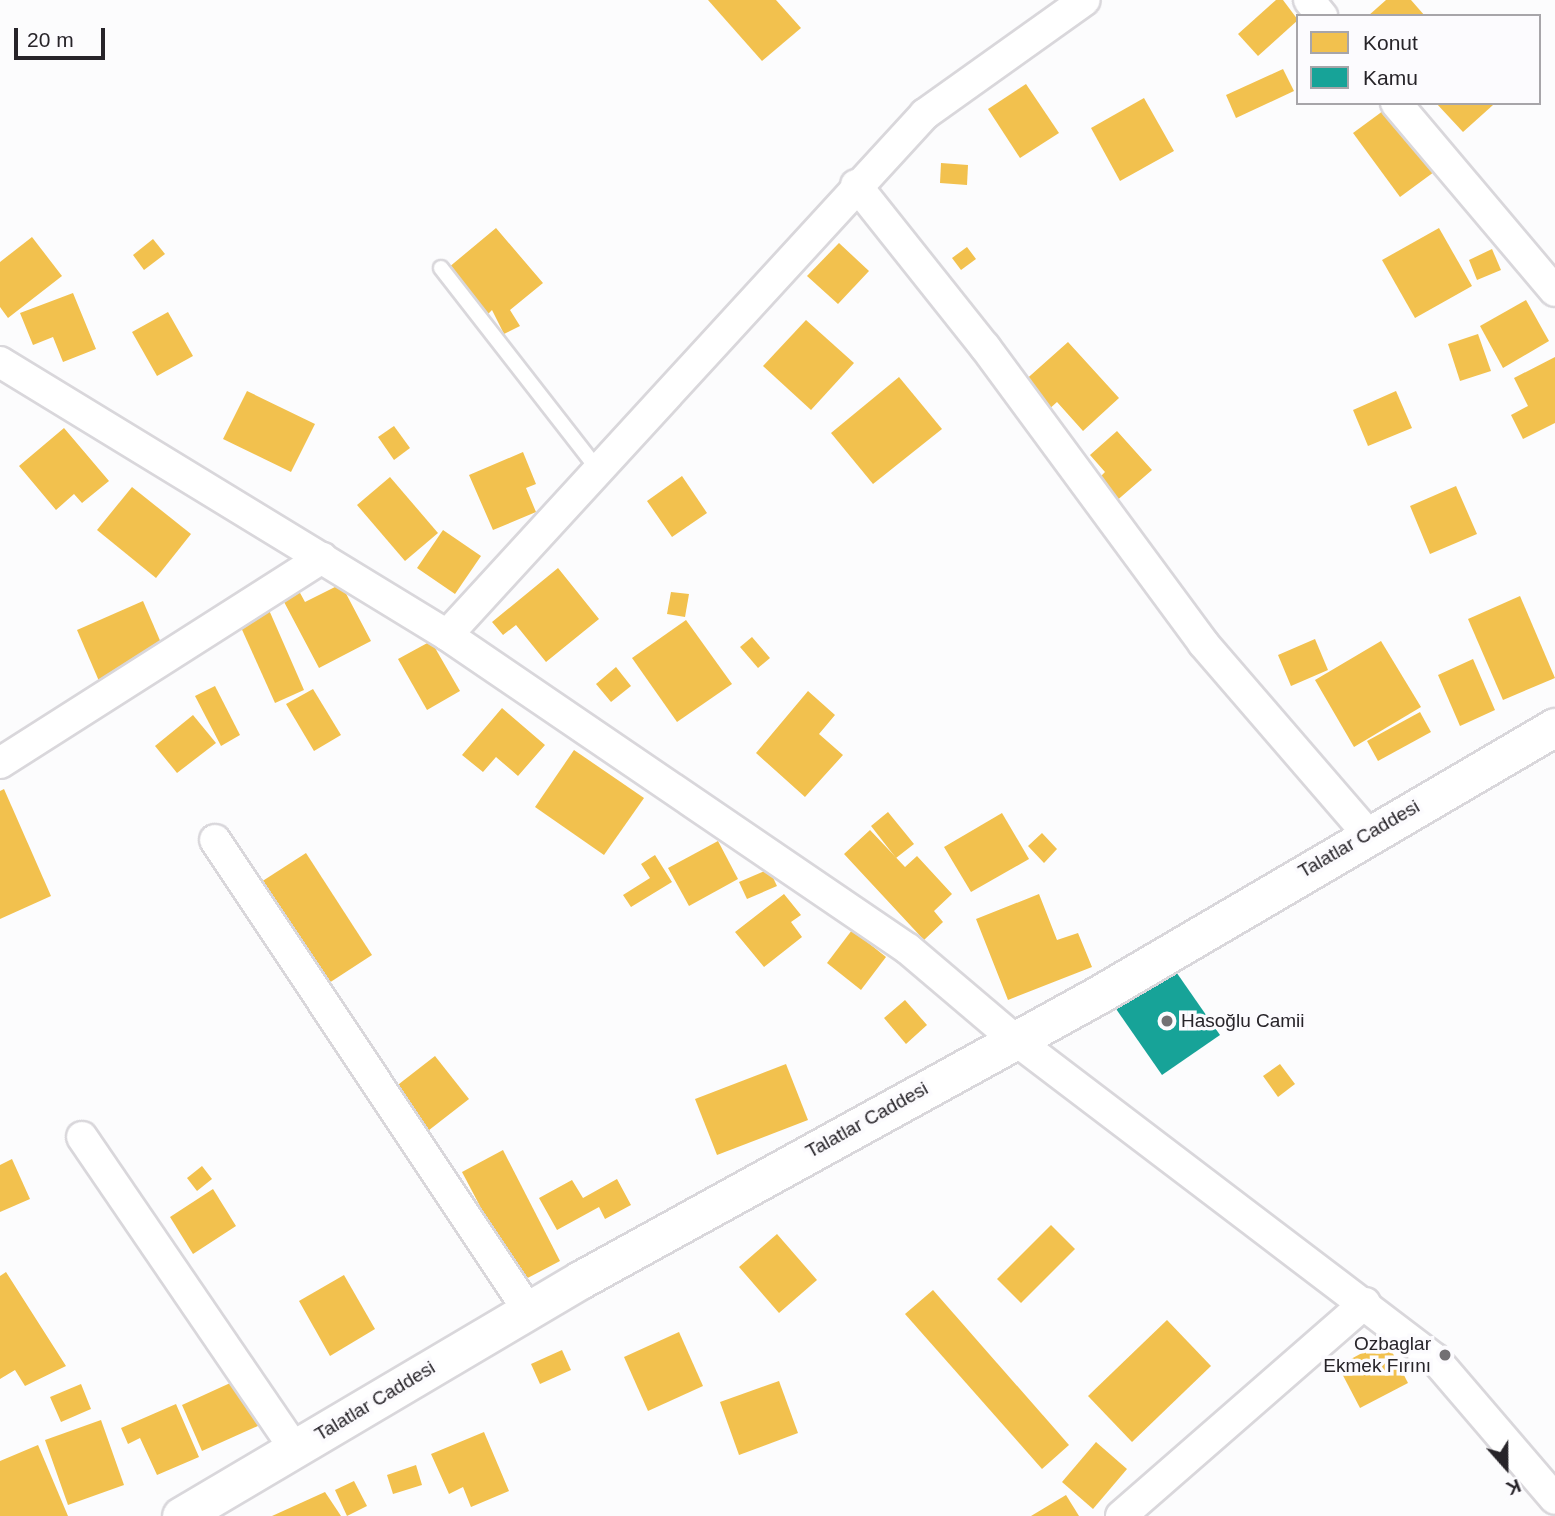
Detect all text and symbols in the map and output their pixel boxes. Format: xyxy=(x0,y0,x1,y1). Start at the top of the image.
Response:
scale bar xyxy=(18,14,108,58)
legend xyxy=(1296,14,1541,105)
text: 20 m xyxy=(27,28,74,51)
text: Konut xyxy=(1363,31,1418,54)
text: Kamu xyxy=(1363,66,1418,89)
street label: Talatlar Caddesi xyxy=(1294,795,1424,883)
place label: Hasoğlu Camii xyxy=(1181,1010,1305,1032)
marker: Hasoğlu Camii xyxy=(1159,1013,1175,1029)
street label: Talatlar Caddesi xyxy=(802,1077,932,1163)
place label: Ozbaglar Ekmek Fırını xyxy=(1323,1333,1431,1377)
marker: Ozbaglar Ekmek Fırını xyxy=(1437,1347,1453,1363)
street label: Talatlar Caddesi xyxy=(311,1356,439,1446)
north arrow xyxy=(1471,1432,1541,1502)
text: K xyxy=(1504,1475,1524,1499)

